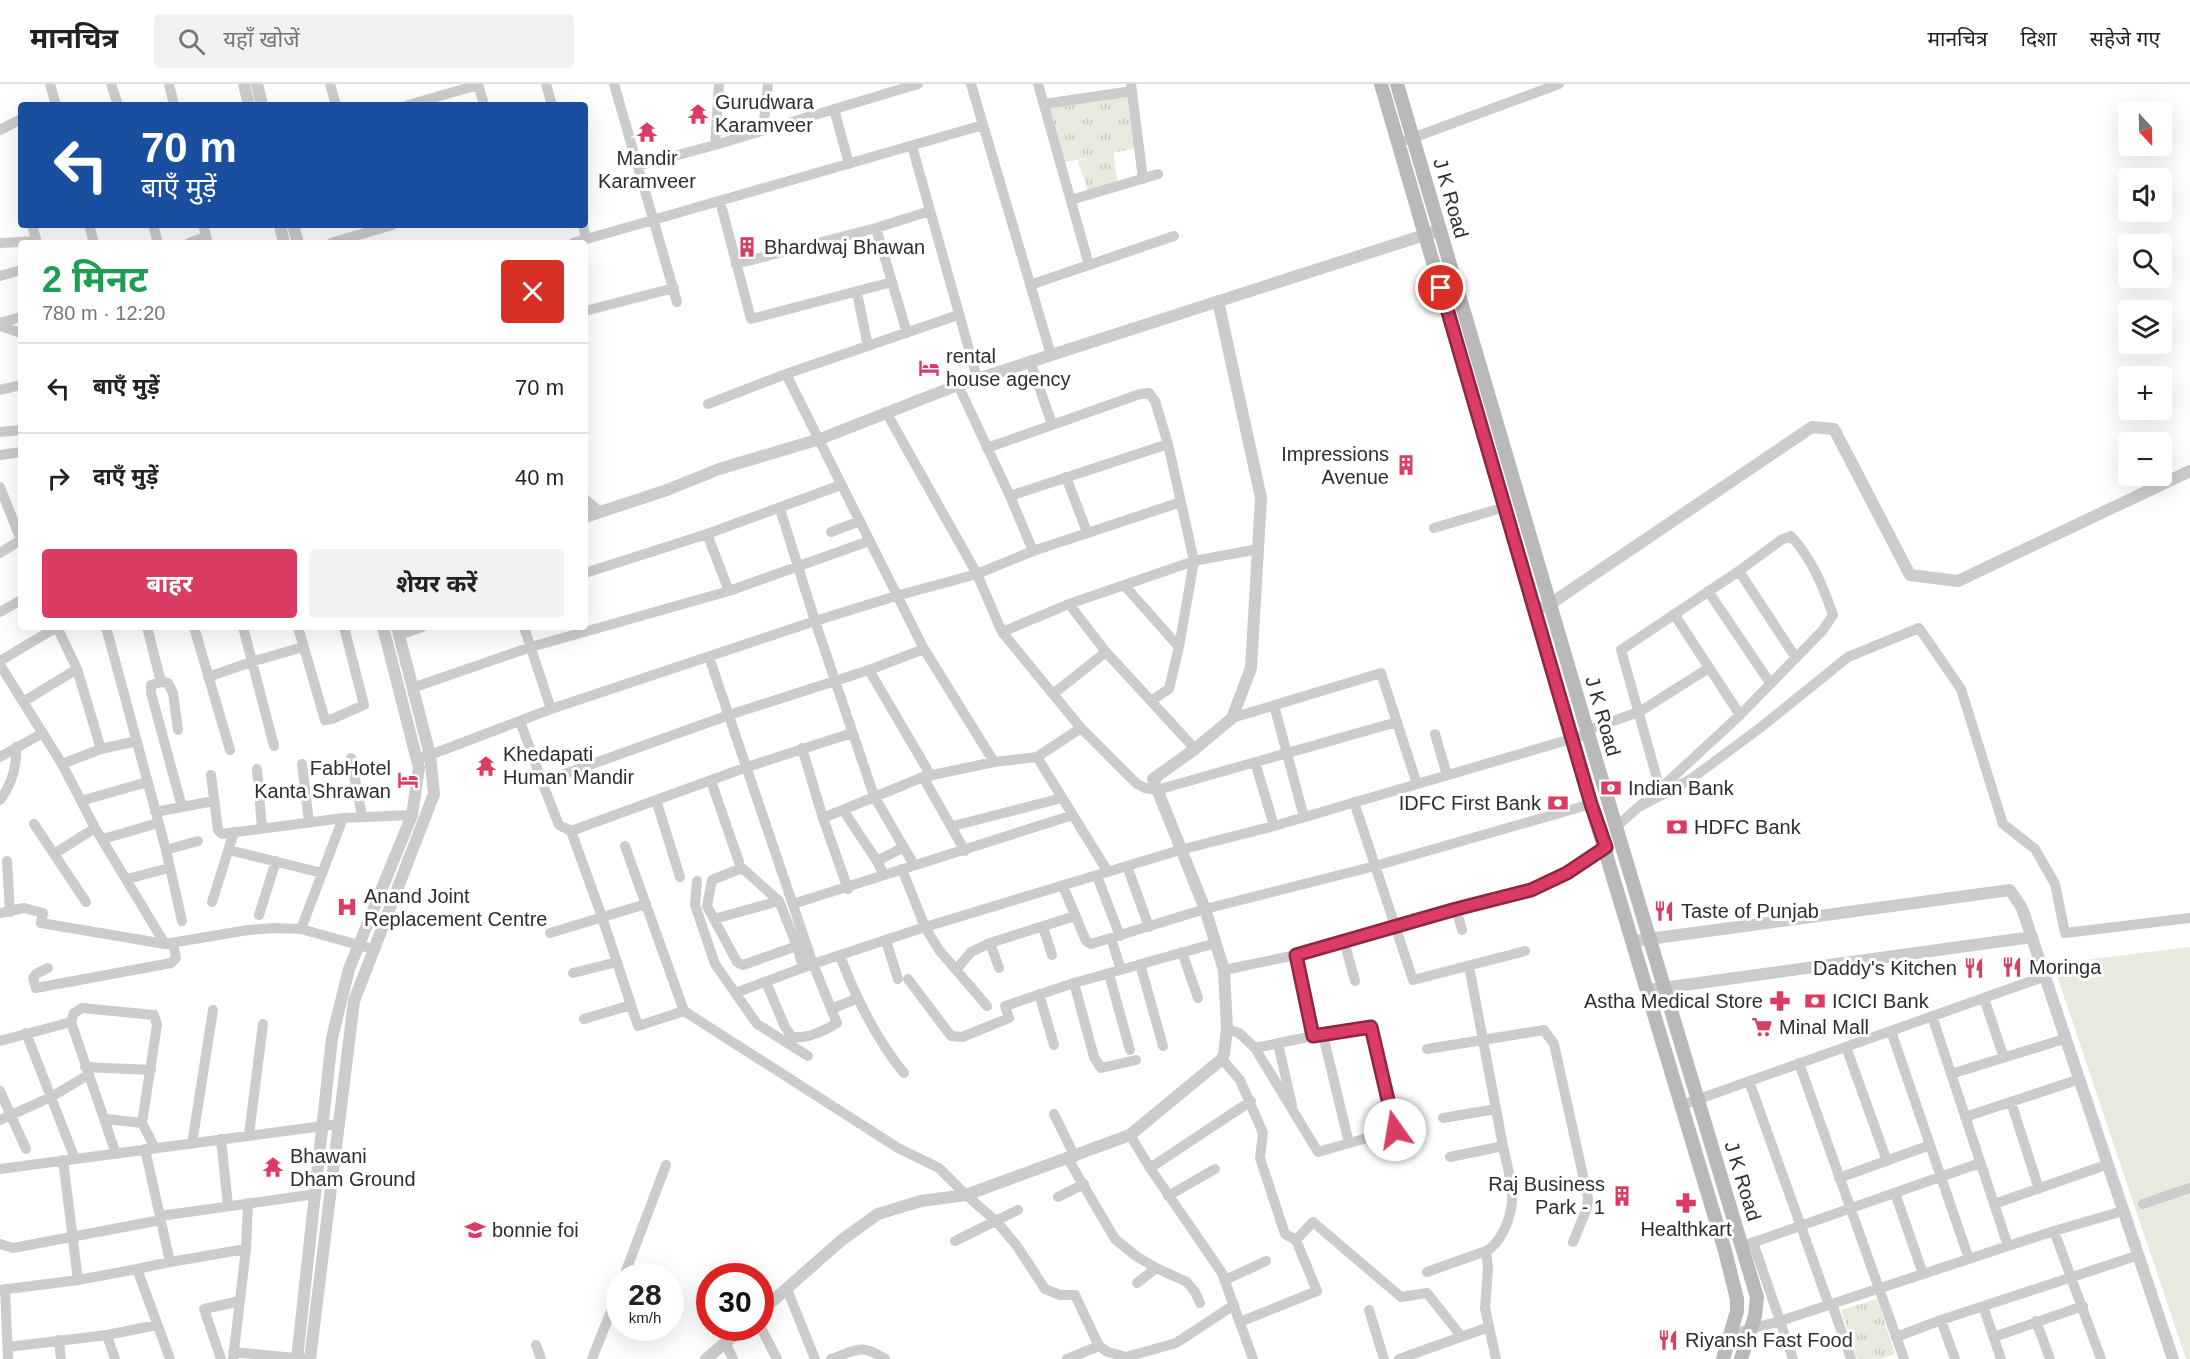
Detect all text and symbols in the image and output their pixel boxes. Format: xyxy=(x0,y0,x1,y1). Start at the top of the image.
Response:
search box xyxy=(154,14,574,68)
text: मानचित्र xyxy=(30,23,118,54)
icon: search xyxy=(175,25,208,58)
text: यहाँ खोजें xyxy=(223,27,300,52)
text: मानचित्र xyxy=(1927,27,1987,50)
text: दिशा xyxy=(2020,27,2057,50)
text: सहेजे गए xyxy=(2090,27,2160,50)
place label: Gurudwara Karamveer xyxy=(715,91,815,136)
temple icon: Gurudwara Karamveer xyxy=(686,102,710,126)
north arrow xyxy=(2118,102,2172,156)
map controls xyxy=(2118,102,2172,486)
temple icon: Mandir Karamveer xyxy=(635,120,659,144)
text: 70 m xyxy=(141,124,237,171)
icon: left xyxy=(42,126,120,204)
place label: Mandir Karamveer xyxy=(598,147,696,192)
street label: J K Road xyxy=(1429,155,1473,241)
button: sound xyxy=(2118,168,2172,222)
text: बाएँ मुड़ें xyxy=(141,173,216,203)
button: search xyxy=(2118,234,2172,288)
building icon: Bhardwaj Bhawan xyxy=(735,235,759,259)
place label: Bhardwaj Bhawan xyxy=(764,236,925,258)
text: 2 मिनट xyxy=(42,259,148,300)
button: close xyxy=(501,260,564,323)
pin xyxy=(1415,262,1466,313)
icon: arrive xyxy=(1424,271,1457,304)
button: layers xyxy=(2118,300,2172,354)
text: 780 m · 12:20 xyxy=(42,302,165,324)
place label: rental house agency xyxy=(946,345,1071,390)
hotel icon: rental house agency xyxy=(917,356,941,380)
button: + xyxy=(2118,366,2172,420)
icon: left xyxy=(42,372,75,405)
text: बाएँ मुड़ें xyxy=(93,374,159,399)
text: 70 m xyxy=(515,375,564,400)
button: − xyxy=(2118,432,2172,486)
place label: Impressions Avenue xyxy=(1281,443,1389,488)
building icon: Impressions Avenue xyxy=(1394,453,1418,477)
icon: right xyxy=(42,462,75,495)
text: दाएँ मुड़ें xyxy=(93,464,158,489)
text: 40 m xyxy=(515,465,564,490)
button: बाहर xyxy=(42,549,297,618)
button: शेयर करें xyxy=(309,549,564,618)
street label: J K Road xyxy=(1581,673,1625,759)
place label: Khedapati Human Mandir xyxy=(503,743,635,788)
temple icon: Khedapati Human Mandir xyxy=(474,754,498,778)
place label: FabHotel Kanta Shrawan xyxy=(254,757,391,802)
hotel icon: FabHotel Kanta Shrawan xyxy=(396,768,420,792)
bank icon: Indian Bank xyxy=(1599,776,1623,800)
place label: Indian Bank xyxy=(1628,777,1735,799)
bank icon: IDFC First Bank xyxy=(1546,791,1570,815)
place label: IDFC First Bank xyxy=(1399,792,1542,814)
bank icon: HDFC Bank xyxy=(1665,815,1689,839)
place label: HDFC Bank xyxy=(1694,816,1802,838)
place label: Anand Joint Replacement Centre xyxy=(364,885,547,930)
hospital icon: Anand Joint Replacement Centre xyxy=(335,895,359,919)
restaurant icon: Taste of Punjab xyxy=(1652,899,1676,923)
place label: Taste of Punjab xyxy=(1681,900,1819,922)
restaurant icon: Moringa xyxy=(2000,955,2024,979)
restaurant icon: Daddy's Kitchen xyxy=(1962,956,1986,980)
place label: Moringa xyxy=(2029,956,2102,978)
place label: Daddy's Kitchen xyxy=(1813,957,1957,979)
pharmacy icon: Astha Medical Store xyxy=(1768,989,1792,1013)
bank icon: ICICI Bank xyxy=(1803,989,1827,1013)
place label: Astha Medical Store xyxy=(1584,990,1763,1012)
place label: ICICI Bank xyxy=(1832,990,1930,1012)
supermarket icon: Minal Mall xyxy=(1750,1015,1774,1039)
place label: Minal Mall xyxy=(1779,1016,1869,1038)
position arrow xyxy=(1363,1098,1427,1162)
street label: J K Road xyxy=(1720,1138,1766,1224)
place label: Bhawani Dham Ground xyxy=(290,1145,416,1190)
temple icon: Bhawani Dham Ground xyxy=(261,1155,285,1179)
place label: Raj Business Park - 1 xyxy=(1488,1173,1605,1218)
building icon: Raj Business Park - 1 xyxy=(1610,1184,1634,1208)
pharmacy icon: Healthkart xyxy=(1674,1191,1698,1215)
school or university icon: bonnie foi xyxy=(463,1218,487,1242)
place label: Healthkart xyxy=(1640,1218,1732,1240)
place label: bonnie foi xyxy=(492,1219,579,1241)
speed limit sign: 30 xyxy=(696,1263,774,1341)
text: 28 xyxy=(628,1278,662,1311)
text: km/h xyxy=(629,1309,661,1326)
restaurant icon: Riyansh Fast Food xyxy=(1656,1328,1680,1352)
place label: Riyansh Fast Food xyxy=(1685,1329,1853,1351)

